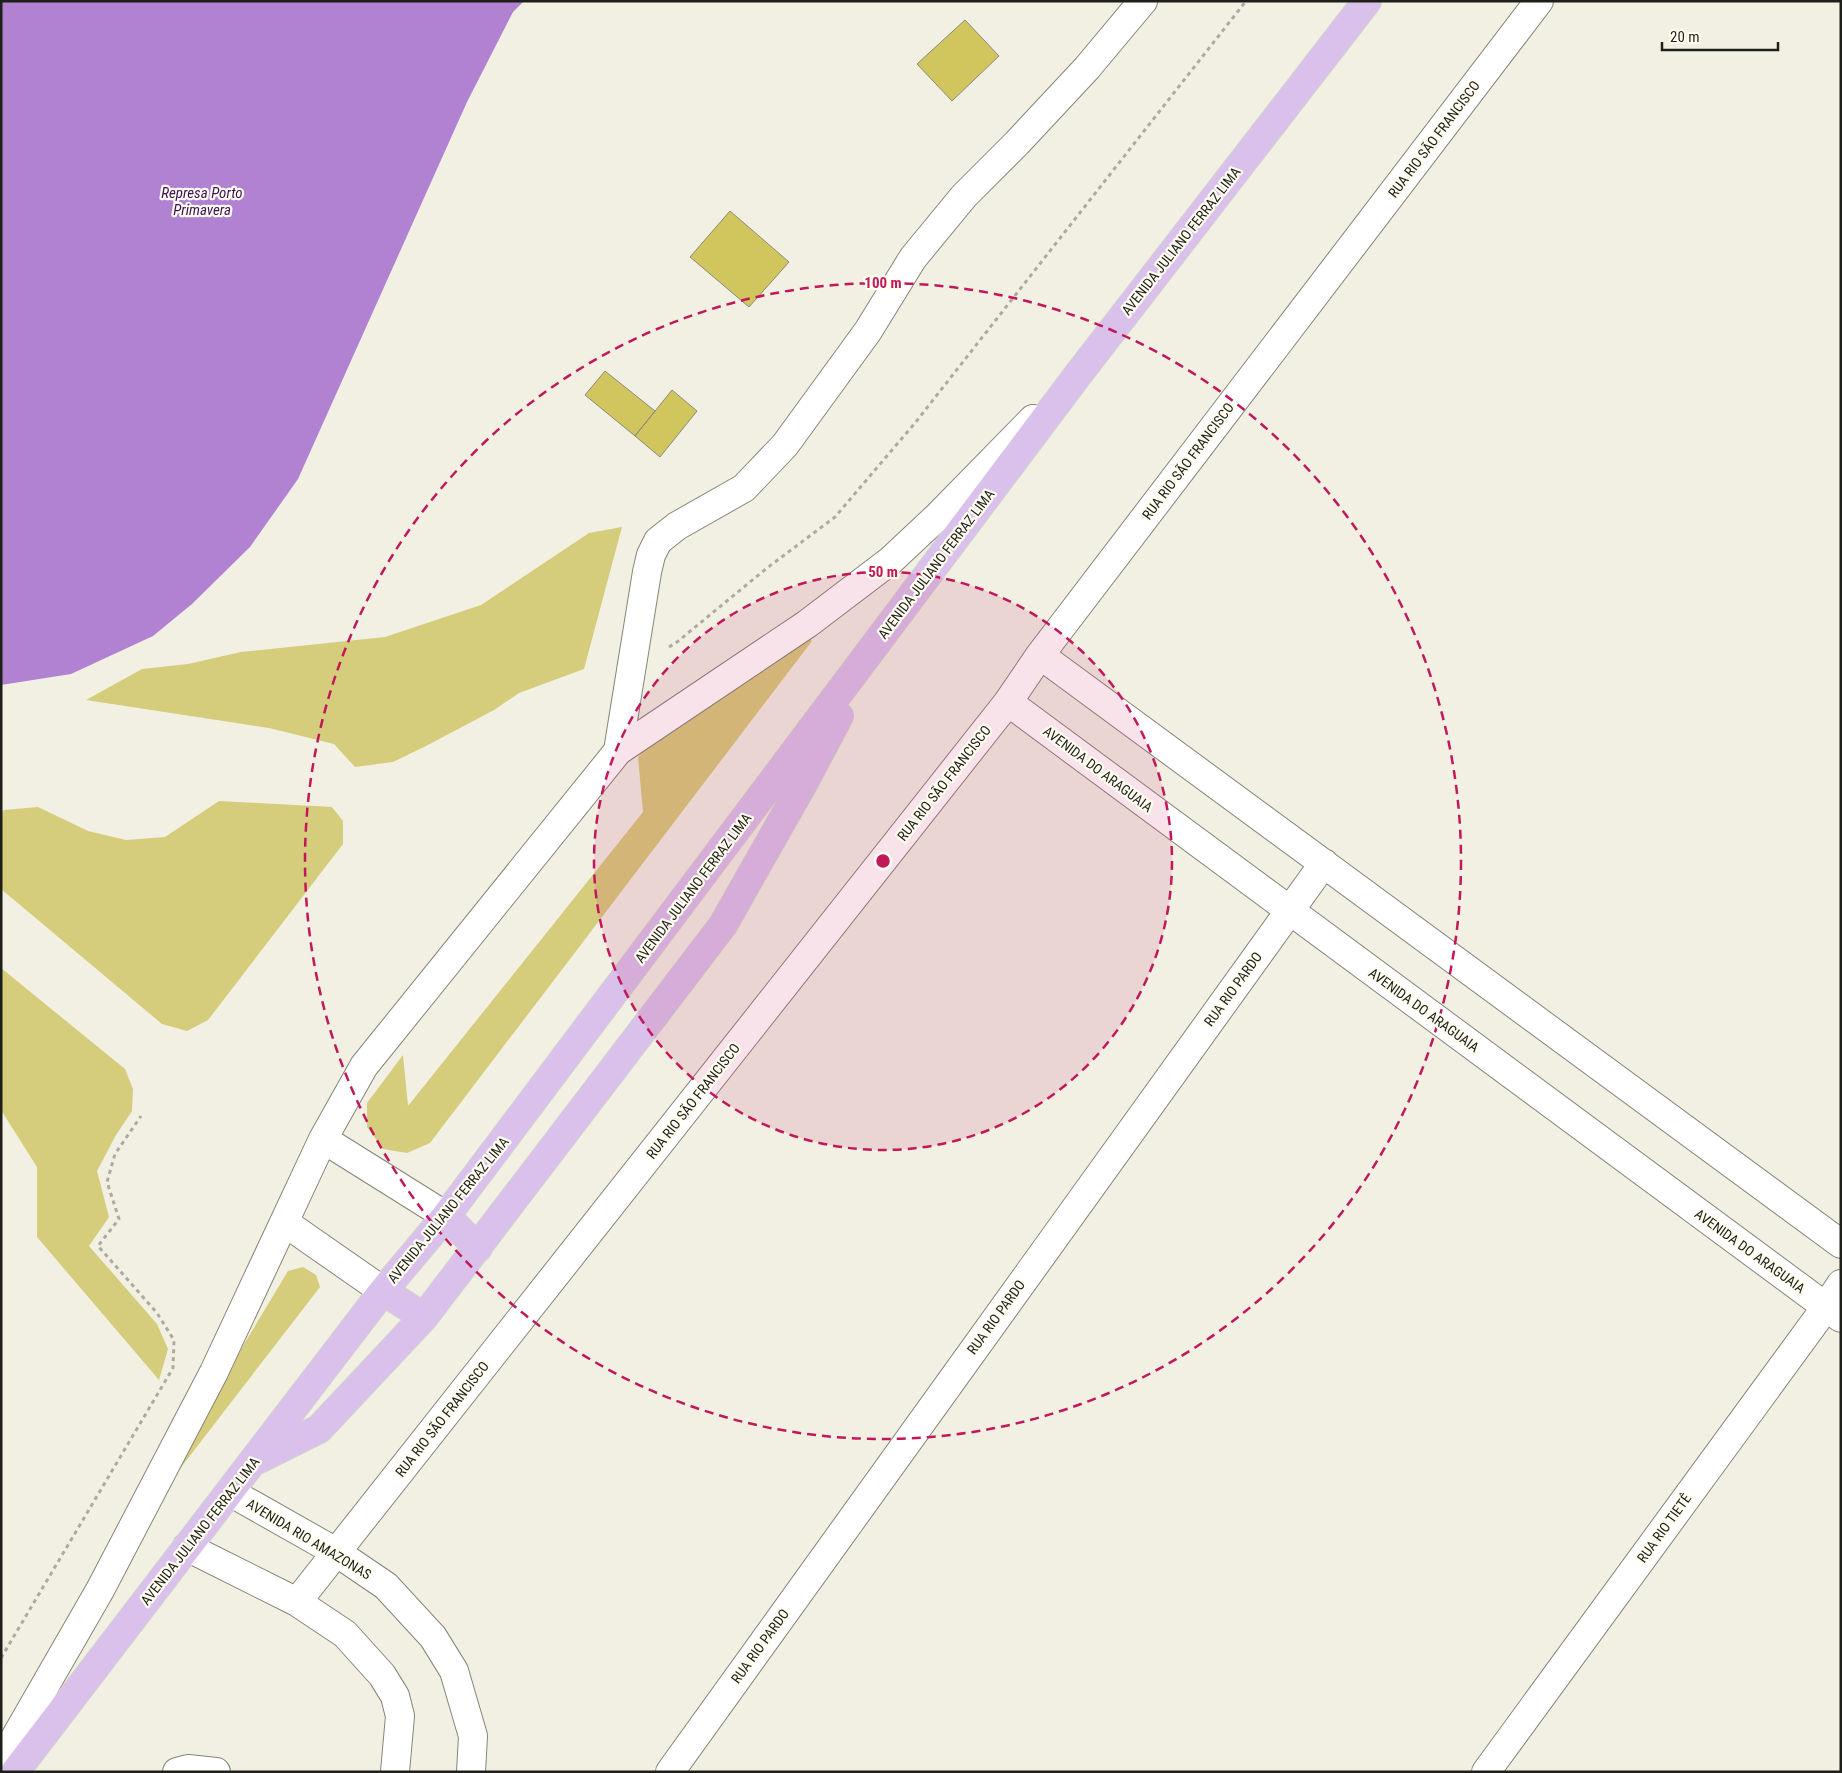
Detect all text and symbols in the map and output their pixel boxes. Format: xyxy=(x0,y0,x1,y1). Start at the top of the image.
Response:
scale bar xyxy=(1662,20,1778,52)
text: 20 m xyxy=(1670,28,1700,46)
street label: RUA RIO SÃO FRANCISCO xyxy=(1384,77,1483,200)
street label: AVENIDA JULIANO FERRAZ LIMA xyxy=(1118,164,1244,318)
water label: Represa Porto Primavera xyxy=(161,184,243,219)
text: 100 m xyxy=(864,274,902,292)
street label: RUA RIO SÃO FRANCISCO xyxy=(1138,399,1237,522)
street label: AVENIDA JULIANO FERRAZ LIMA xyxy=(875,486,997,642)
text: 50 m xyxy=(868,563,898,581)
street label: RUA RIO SÃO FRANCISCO xyxy=(893,722,994,844)
street label: AVENIDA DO ARAGUAIA xyxy=(1040,723,1156,815)
street label: AVENIDA JULIANO FERRAZ LIMA xyxy=(632,810,754,966)
centre of rings xyxy=(874,852,892,870)
street label: RUA RIO PARDO xyxy=(1201,949,1265,1029)
street label: AVENIDA DO ARAGUAIA xyxy=(1366,965,1482,1055)
street label: RUA RIO SÃO FRANCISCO xyxy=(642,1040,743,1162)
street label: AVENIDA JULIANO FERRAZ LIMA xyxy=(384,1134,512,1286)
street label: AVENIDA DO ARAGUAIA xyxy=(1692,1206,1808,1296)
street label: RUA RIO PARDO xyxy=(964,1277,1028,1357)
street label: RUA RIO SÃO FRANCISCO xyxy=(391,1358,492,1480)
street label: AVENIDA JULIANO FERRAZ LIMA xyxy=(137,1454,263,1608)
street label: RUA RIO TIETÊ xyxy=(1633,1490,1694,1565)
street label: AVENIDA RIO AMAZONAS xyxy=(244,1495,374,1583)
street label: RUA RIO PARDO xyxy=(728,1606,792,1686)

